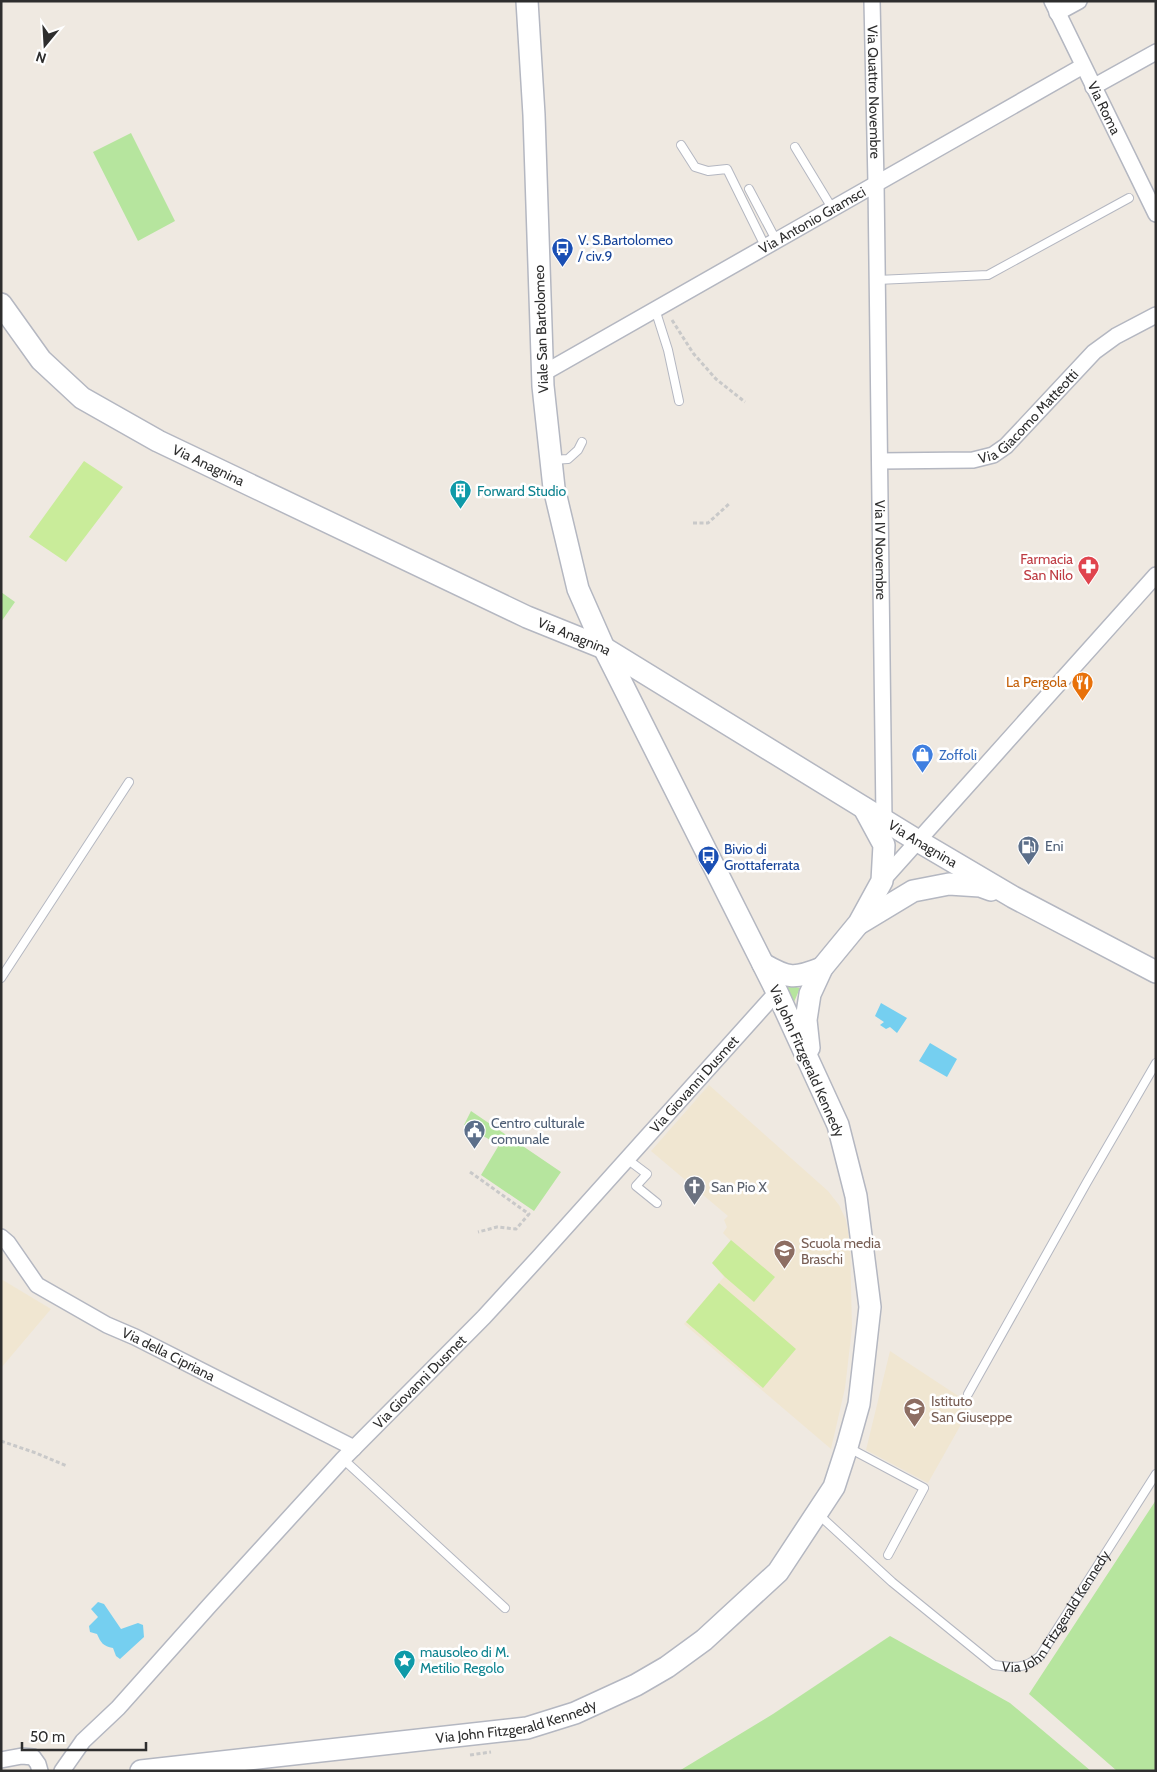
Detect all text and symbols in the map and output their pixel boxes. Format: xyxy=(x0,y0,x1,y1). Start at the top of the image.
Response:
north arrow xyxy=(20,20,70,70)
street label: Via Quattro Novembre xyxy=(864,25,884,159)
text: N xyxy=(33,47,48,67)
street label: Via Roma xyxy=(1084,78,1125,138)
street label: Via Antonio Gramsci xyxy=(756,183,869,258)
place label: V. S.Bartolomeo / civ.9 xyxy=(577,231,673,265)
bus stop icon: V. S.Bartolomeo / civ.9 xyxy=(550,236,574,267)
street label: Viale San Bartolomeo xyxy=(530,264,552,393)
street label: Via Giacomo Matteotti xyxy=(976,365,1082,467)
street label: Via Anagnina xyxy=(170,440,248,490)
building icon: Forward Studio xyxy=(449,479,473,510)
place label: Forward Studio xyxy=(477,482,567,500)
street label: Via IV Novembre xyxy=(871,500,890,600)
place label: Farmacia San Nilo xyxy=(1020,550,1073,584)
pharmacy icon: Farmacia San Nilo xyxy=(1077,555,1101,586)
street label: Via Anagnina xyxy=(535,613,615,659)
restaurant icon: La Pergola xyxy=(1071,670,1095,701)
place label: La Pergola xyxy=(1006,673,1067,691)
shop icon: Zoffoli xyxy=(911,743,935,774)
place label: Zoffoli xyxy=(939,746,977,764)
street label: Via Anagnina xyxy=(885,816,961,871)
fuel station icon: Eni xyxy=(1017,834,1041,865)
place label: Eni xyxy=(1045,837,1063,855)
place label: Bivio di Grottaferrata xyxy=(724,840,800,874)
bus stop icon: Bivio di Grottaferrata xyxy=(696,845,720,876)
street label: Via John Fitzgerald Kennedy xyxy=(765,982,849,1140)
street label: Via Giovanni Dusmet xyxy=(646,1032,743,1137)
place label: Centro culturale comunale xyxy=(491,1114,585,1148)
public building icon: Centro culturale comunale xyxy=(463,1119,487,1150)
church icon: San Pio X xyxy=(683,1175,707,1206)
place label: San Pio X xyxy=(711,1178,768,1196)
place label: Scuola media Braschi xyxy=(801,1234,881,1268)
school or university icon: Scuola media Braschi xyxy=(773,1239,797,1270)
street label: Via della Cipriana xyxy=(119,1323,218,1385)
street label: Via Giovanni Dusmet xyxy=(369,1331,470,1432)
place label: Istituto San Giuseppe xyxy=(931,1392,1012,1426)
school or university icon: Istituto San Giuseppe xyxy=(903,1397,927,1428)
street label: Via John Fitzgerald Kennedy xyxy=(1001,1547,1114,1676)
place label: mausoleo di M. Metilio Regolo xyxy=(420,1643,509,1677)
place icon: mausoleo di M. Metilio Regolo xyxy=(392,1648,416,1679)
street label: Via John Fitzgerald Kennedy xyxy=(435,1695,599,1747)
scale bar xyxy=(22,1720,146,1752)
text: 50 m xyxy=(30,1728,65,1746)

